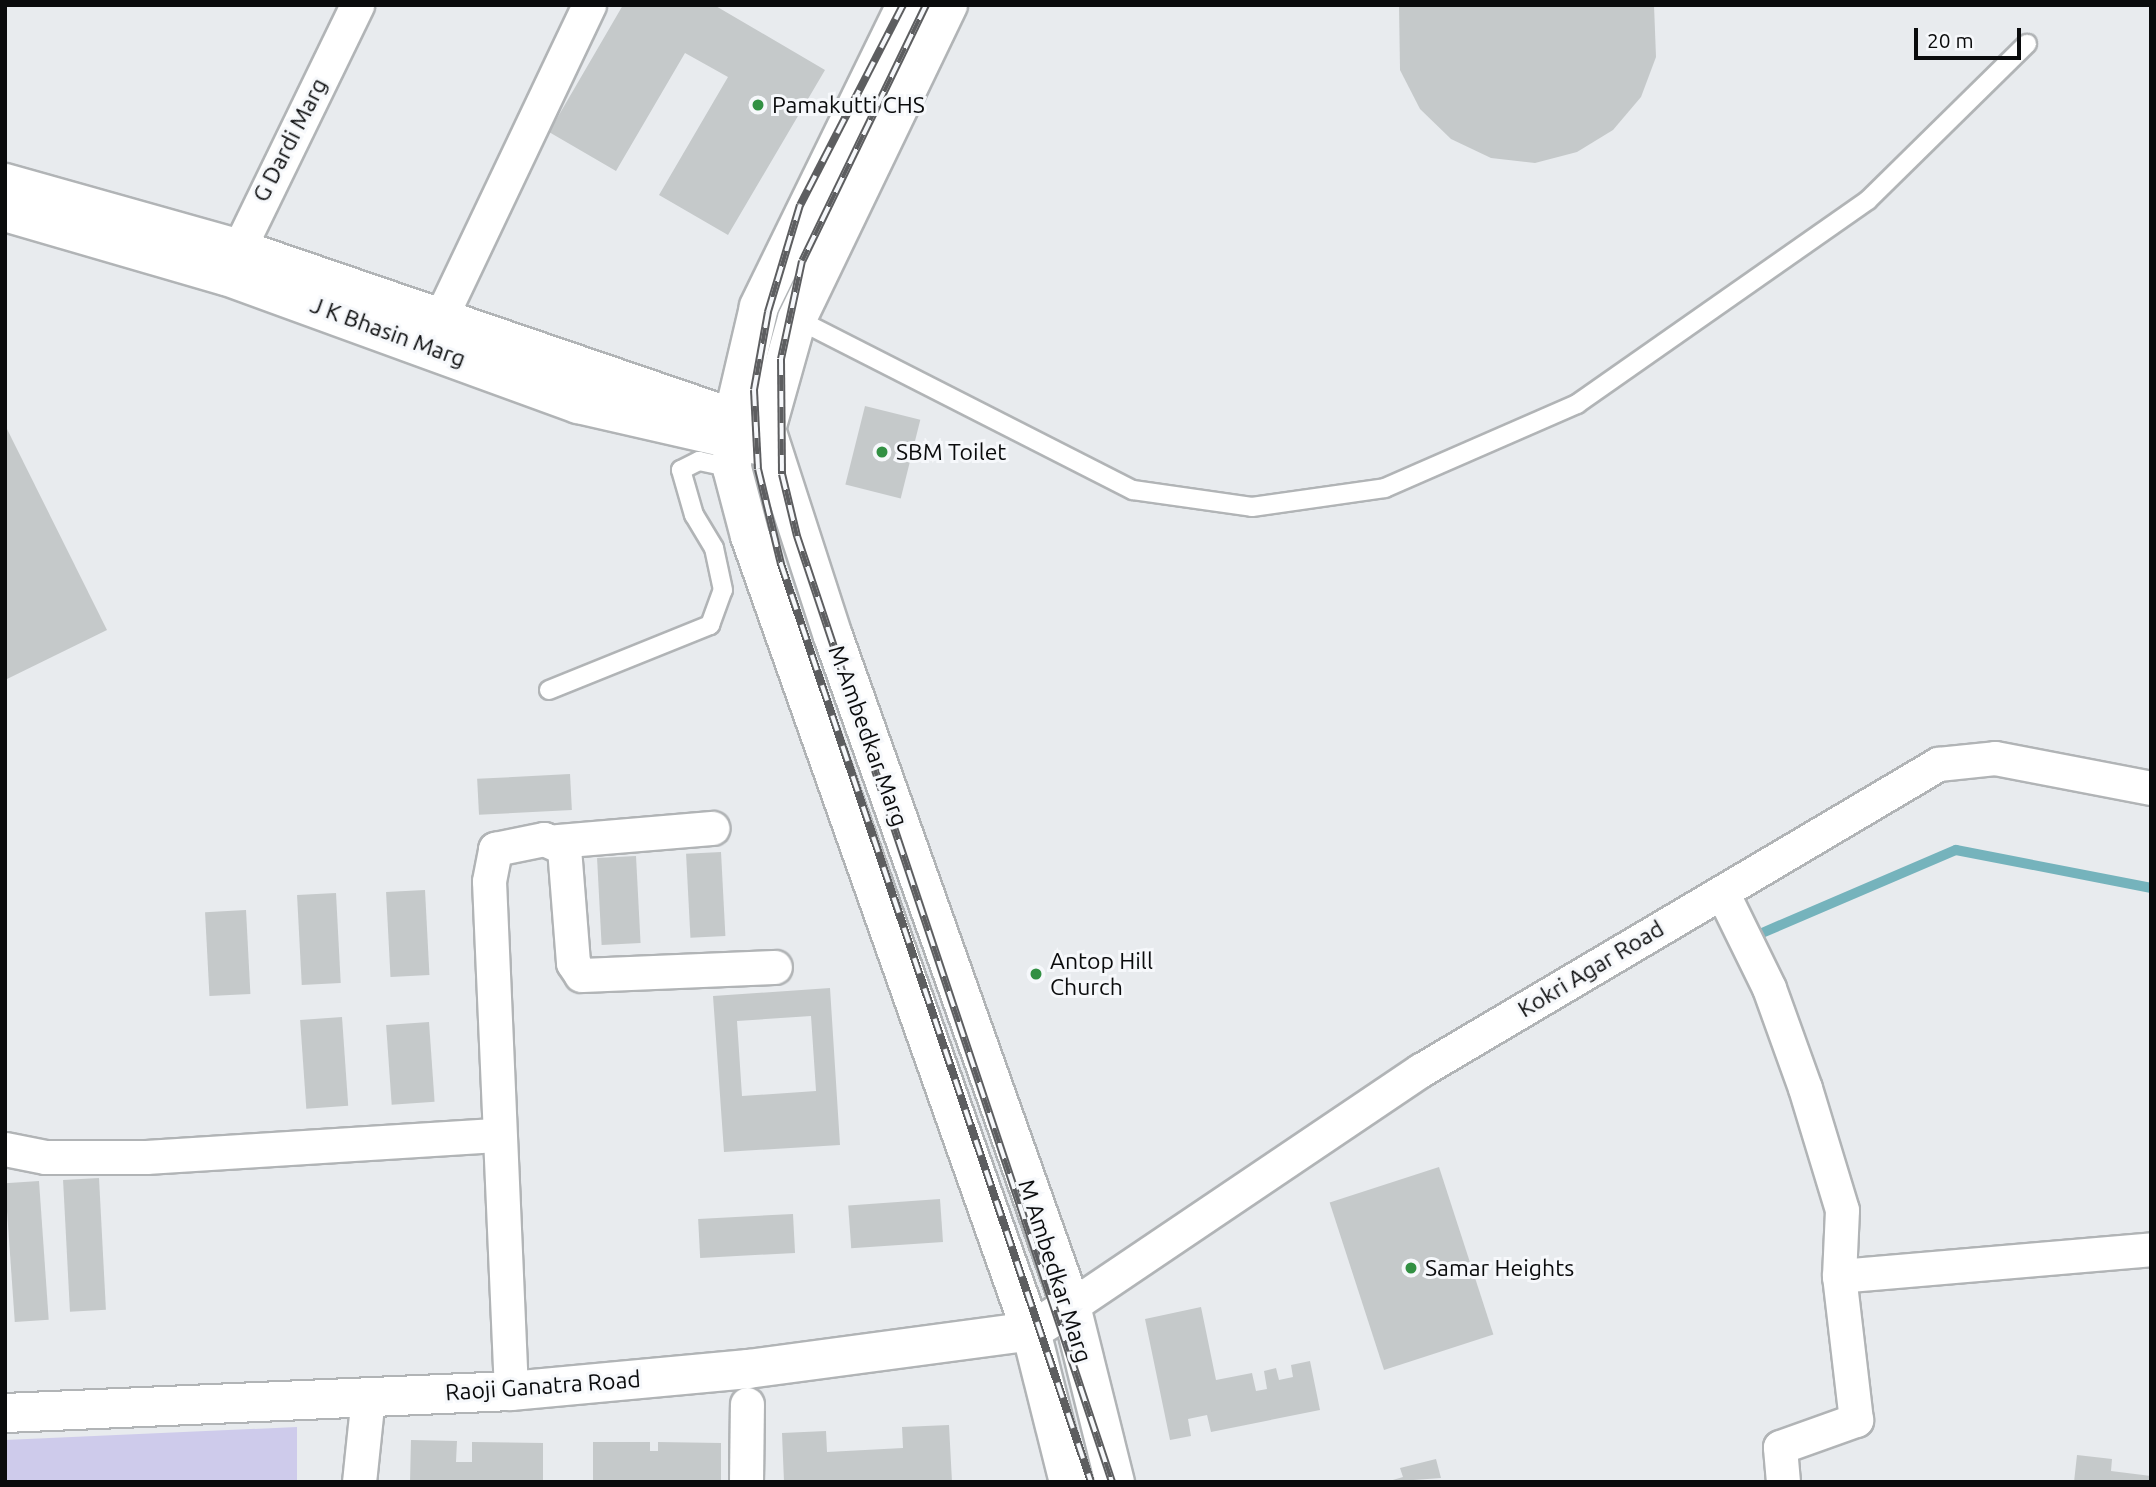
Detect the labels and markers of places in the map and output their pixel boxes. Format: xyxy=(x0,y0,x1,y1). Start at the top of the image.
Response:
place label: Pamakutti CHS xyxy=(772,91,925,119)
marker: Pamakutti CHS xyxy=(750,97,766,113)
place label: SBM Toilet xyxy=(896,438,1006,466)
marker: SBM Toilet xyxy=(874,444,890,460)
place label: Antop Hill Church xyxy=(1050,947,1153,1001)
marker: Antop Hill Church xyxy=(1028,966,1044,982)
place label: Samar Heights xyxy=(1425,1254,1574,1282)
marker: Samar Heights xyxy=(1403,1260,1419,1276)

